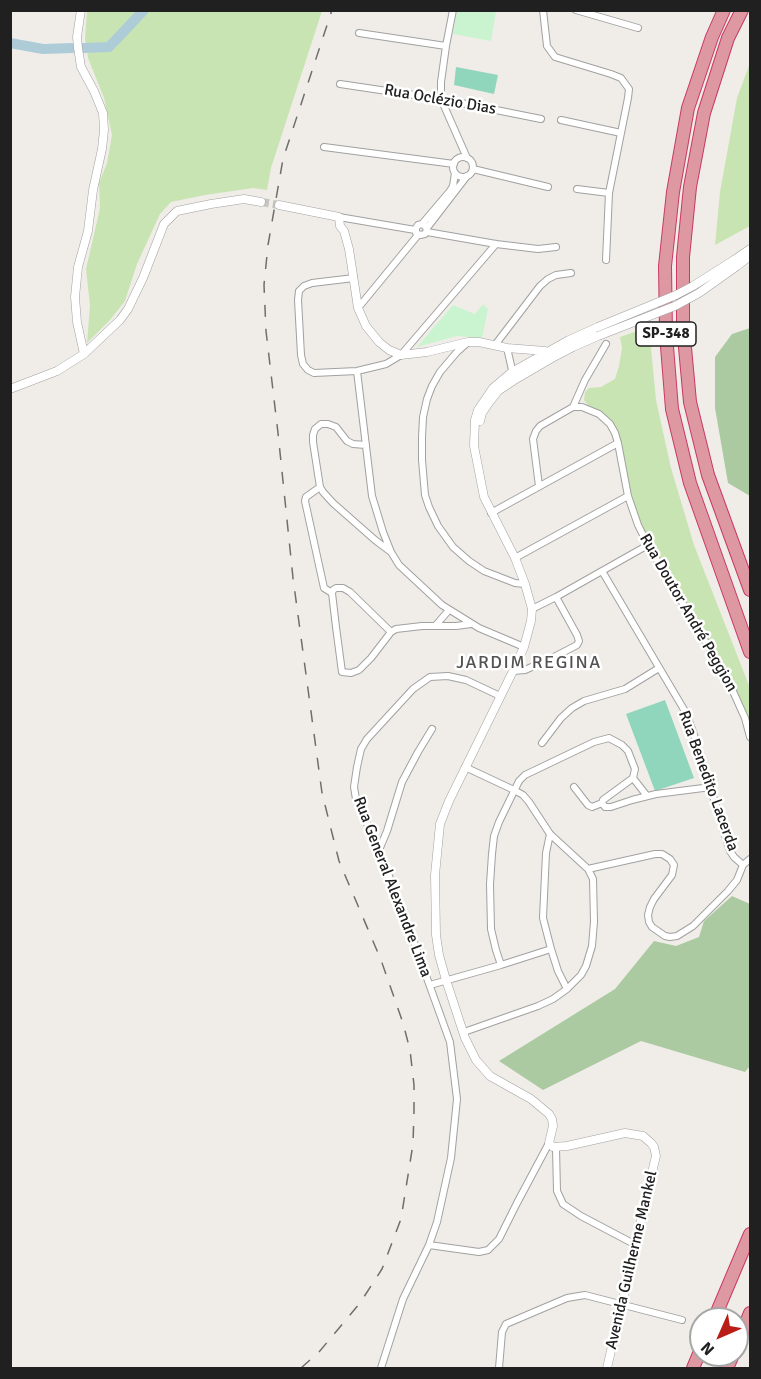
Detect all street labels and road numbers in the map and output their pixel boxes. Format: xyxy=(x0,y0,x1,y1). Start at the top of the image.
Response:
street label: Rua Oclézio Dias xyxy=(382,81,498,119)
road number: SP-348 xyxy=(636,322,696,346)
street label: Rua Doutor André Peggion xyxy=(635,531,741,695)
street label: Rua Benedito Lacerda xyxy=(674,708,742,854)
street label: Rua General Alexandre Lima xyxy=(349,794,435,980)
street label: Avenida Guilherme Mankel xyxy=(602,1169,662,1351)

